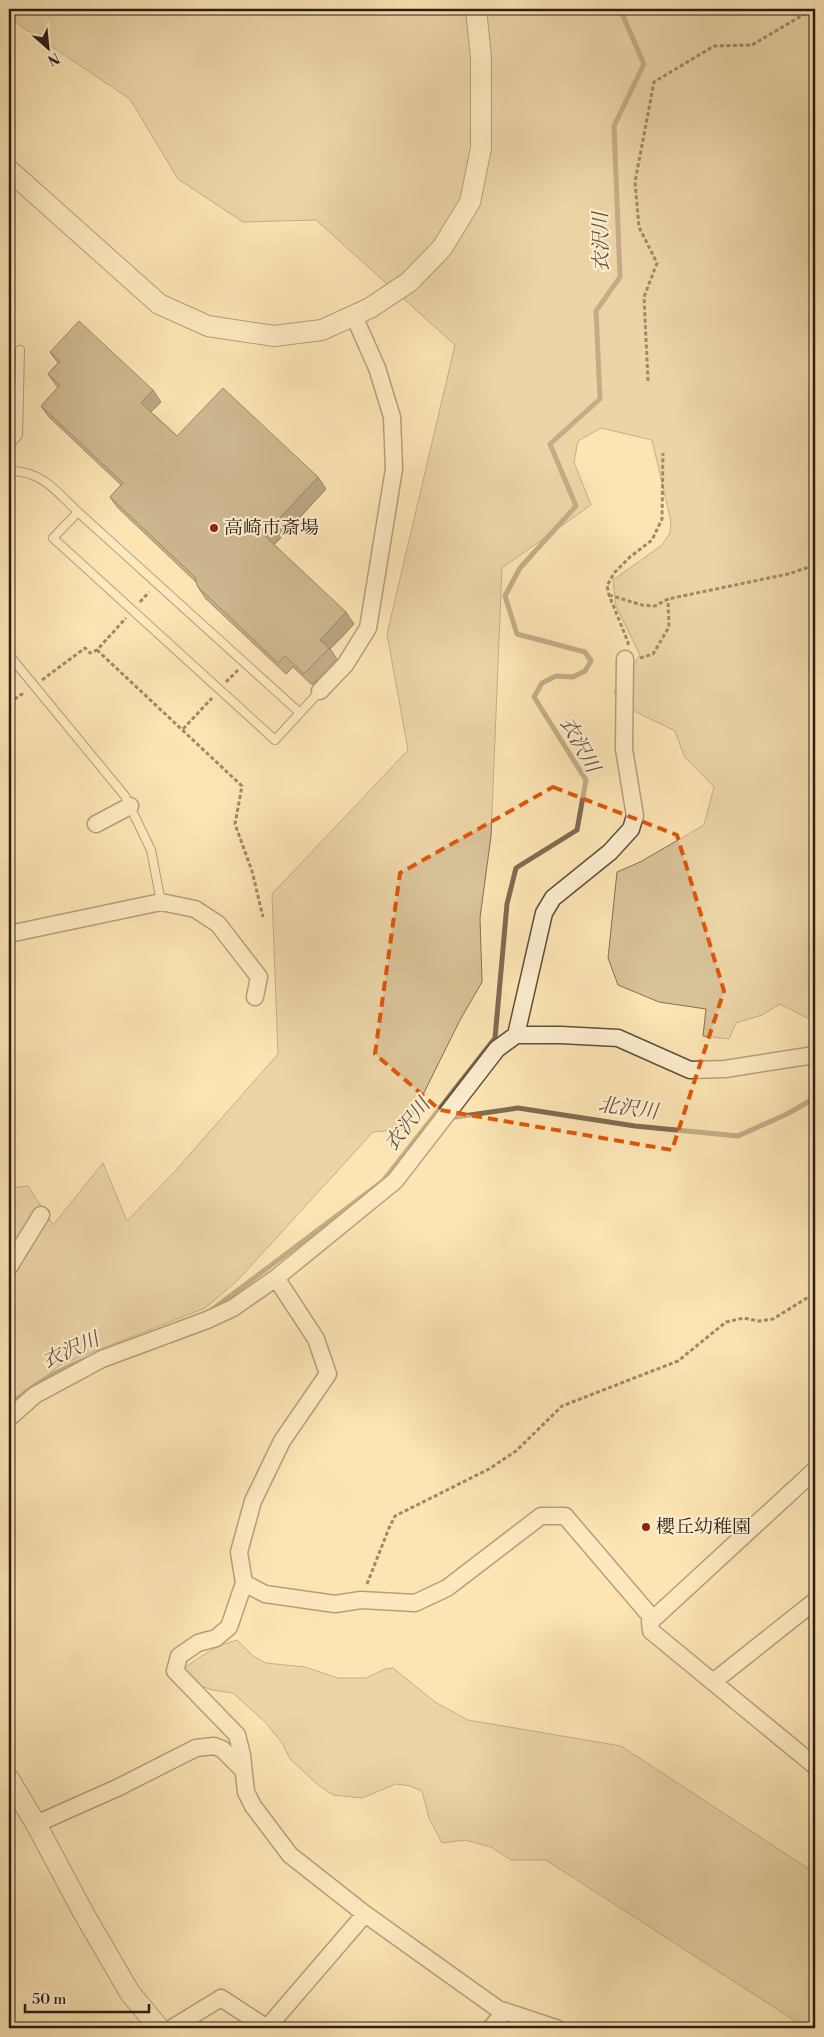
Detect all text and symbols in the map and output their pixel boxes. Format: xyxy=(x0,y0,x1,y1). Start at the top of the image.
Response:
north arrow xyxy=(22,22,72,72)
text: N xyxy=(44,48,62,69)
water label: 衣沢川 xyxy=(589,210,615,272)
place label: 高崎市斎場 xyxy=(224,516,319,540)
marker: 高崎市斎場 xyxy=(208,522,220,534)
water label: 衣沢川 xyxy=(554,713,605,779)
water label: 衣沢川 xyxy=(380,1092,438,1156)
water label: 北沢川 xyxy=(597,1093,661,1125)
water label: 衣沢川 xyxy=(39,1327,105,1375)
place label: 櫻丘幼稚園 xyxy=(656,1515,751,1539)
marker: 櫻丘幼稚園 xyxy=(640,1521,652,1533)
scale bar xyxy=(25,1982,149,2014)
text: 50 m xyxy=(32,1990,66,2009)

